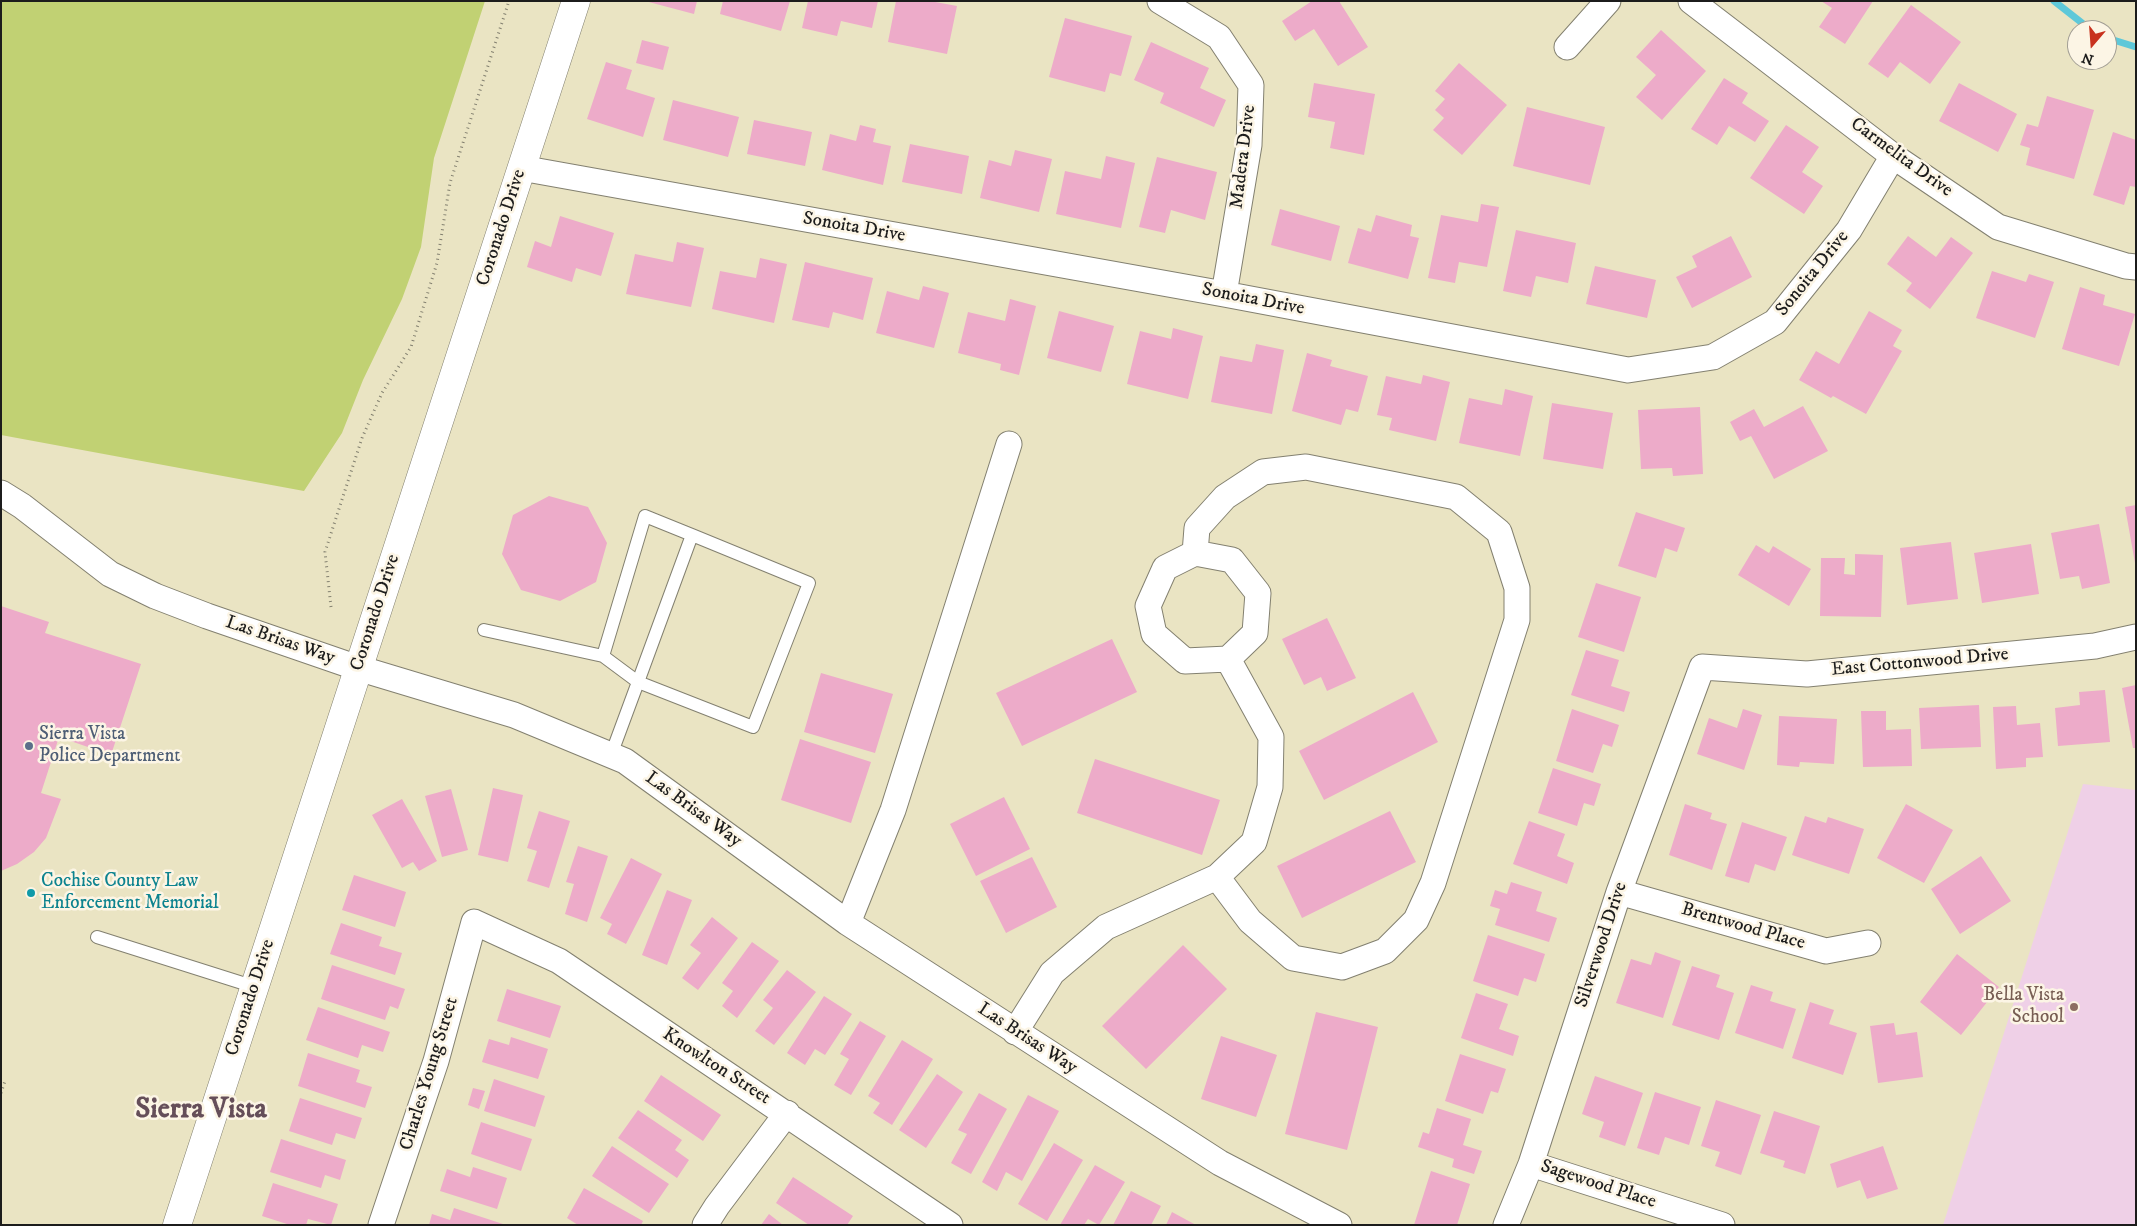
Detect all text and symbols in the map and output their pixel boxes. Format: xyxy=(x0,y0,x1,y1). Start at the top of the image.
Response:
north arrow xyxy=(2067,20,2117,70)
text: N xyxy=(2079,48,2096,69)
street label: Madera Drive xyxy=(1226,104,1262,210)
street label: Carmelita Drive xyxy=(1845,113,1957,203)
street label: Coronado Drive xyxy=(472,167,532,289)
street label: Sonoita Drive xyxy=(801,208,907,248)
street label: Sonoita Drive xyxy=(1772,227,1854,321)
street label: Sonoita Drive xyxy=(1200,279,1306,321)
street label: Coronado Drive xyxy=(346,552,406,674)
street label: Las Brisas Way xyxy=(222,612,338,670)
street label: East Cottonwood Drive xyxy=(1831,644,2009,682)
place label: Sierra Vista Police Department xyxy=(39,724,180,768)
marker: Sierra Vista Police Department xyxy=(23,740,35,752)
street label: Las Brisas Way xyxy=(640,767,746,853)
place label: Cochise County Law Enforcement Memorial xyxy=(41,871,219,915)
street label: Silverwood Drive xyxy=(1571,880,1633,1010)
marker: Cochise County Law Enforcement Memorial xyxy=(25,887,37,899)
street label: Brentwood Place xyxy=(1678,898,1808,956)
street label: Coronado Drive xyxy=(221,937,281,1059)
place label: Bella Vista School xyxy=(1983,985,2064,1029)
street label: Charles Young Street xyxy=(396,995,464,1153)
street label: Las Brisas Way xyxy=(973,998,1081,1080)
marker: Bella Vista School xyxy=(2068,1001,2080,1013)
street label: Knowlton Street xyxy=(658,1024,774,1110)
district label: Sierra Vista xyxy=(135,1094,267,1128)
street label: Sagewood Place xyxy=(1537,1156,1659,1214)

